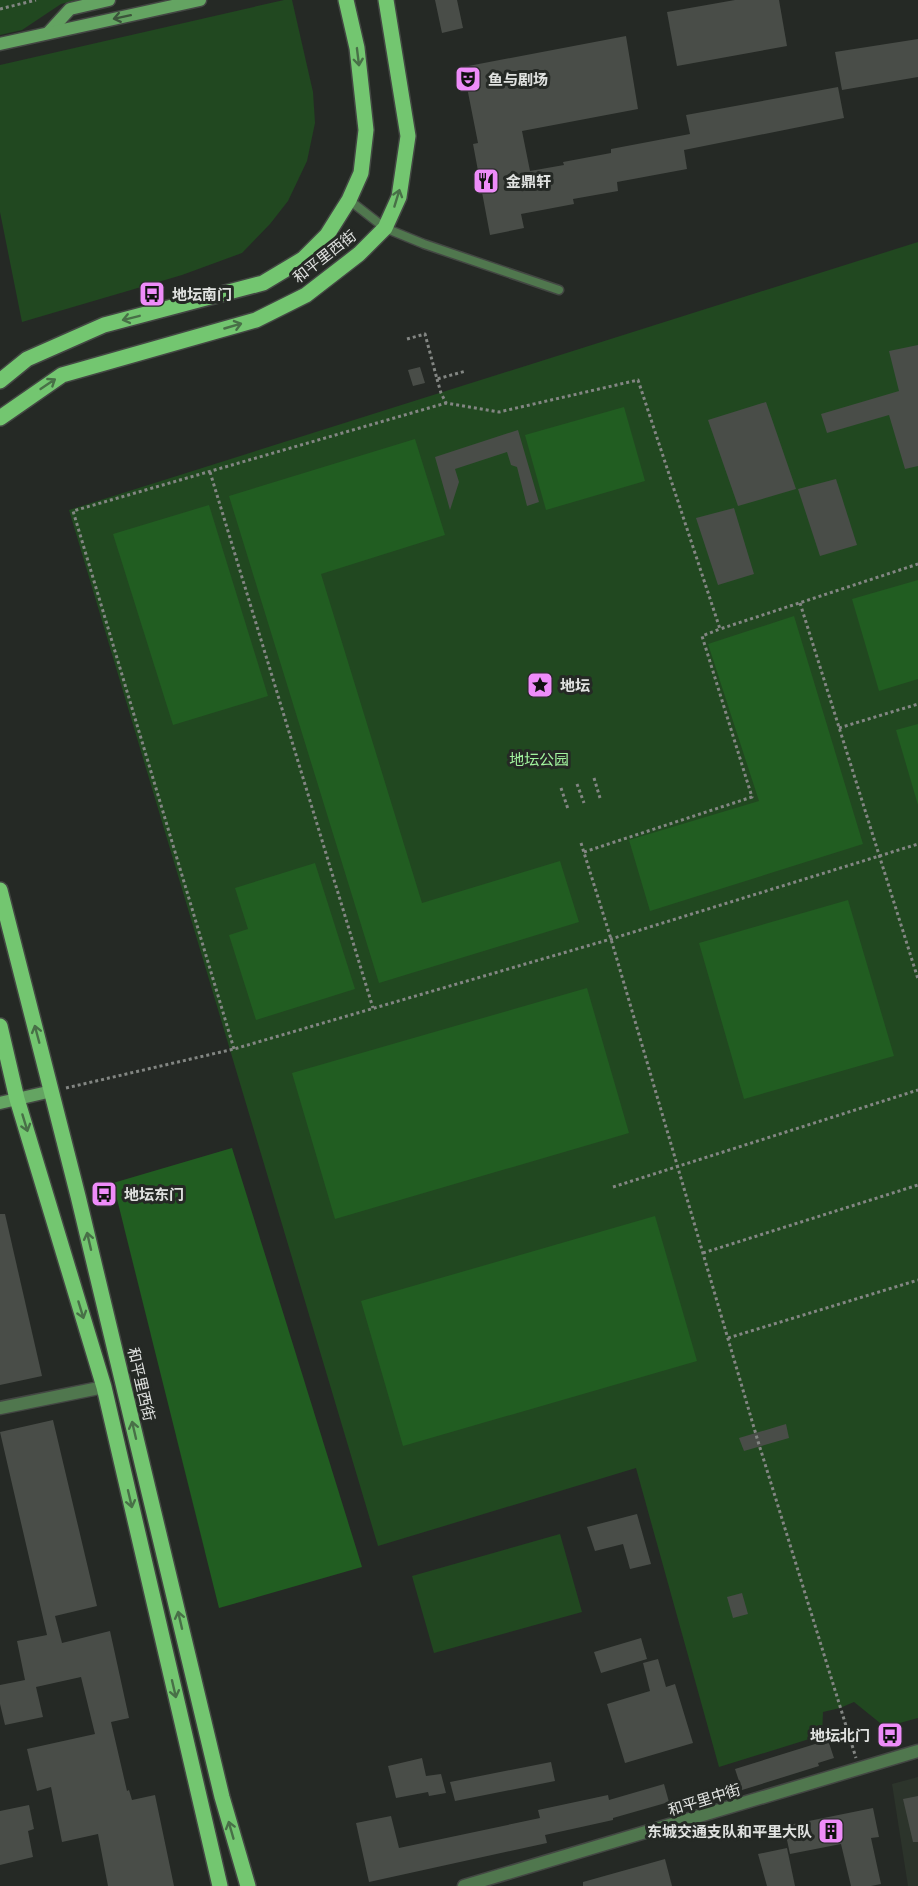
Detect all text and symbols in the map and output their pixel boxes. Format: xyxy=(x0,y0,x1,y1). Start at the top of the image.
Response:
one-way arrow xyxy=(113,11,132,23)
one-way arrow xyxy=(352,47,363,67)
theatre icon: 鱼与剧场 xyxy=(453,64,483,94)
place label: 鱼与剧场 xyxy=(488,70,548,88)
restaurant icon: 金鼎轩 xyxy=(471,166,501,196)
place label: 金鼎轩 xyxy=(506,172,551,190)
one-way arrow xyxy=(392,189,403,208)
street label: 和平里西街 xyxy=(289,226,359,286)
bus stop icon: 地坛南门 xyxy=(137,279,167,309)
place label: 地坛南门 xyxy=(172,285,232,303)
one-way arrow xyxy=(121,313,140,324)
one-way arrow xyxy=(223,320,242,332)
one-way arrow xyxy=(39,378,56,390)
place icon: 地坛 xyxy=(525,670,555,700)
place label: 地坛 xyxy=(560,676,590,694)
park label: 地坛公园 xyxy=(509,750,569,768)
one-way arrow xyxy=(31,1025,43,1044)
one-way arrow xyxy=(20,1113,31,1132)
bus stop icon: 地坛东门 xyxy=(89,1179,119,1209)
place label: 地坛东门 xyxy=(124,1185,184,1203)
one-way arrow xyxy=(82,1232,94,1251)
one-way arrow xyxy=(76,1300,87,1319)
street label: 和平里西街 xyxy=(125,1345,159,1423)
one-way arrow xyxy=(128,1421,140,1440)
one-way arrow xyxy=(125,1489,137,1508)
one-way arrow xyxy=(173,1611,185,1630)
one-way arrow xyxy=(169,1679,181,1698)
bus stop icon: 地坛北门 xyxy=(875,1720,905,1750)
place label: 地坛北门 xyxy=(810,1726,870,1744)
street label: 和平里中街 xyxy=(665,1779,743,1819)
building icon: 东城交通支队和平里大队 xyxy=(816,1816,846,1846)
one-way arrow xyxy=(225,1821,236,1840)
place label: 东城交通支队和平里大队 xyxy=(647,1822,812,1840)

